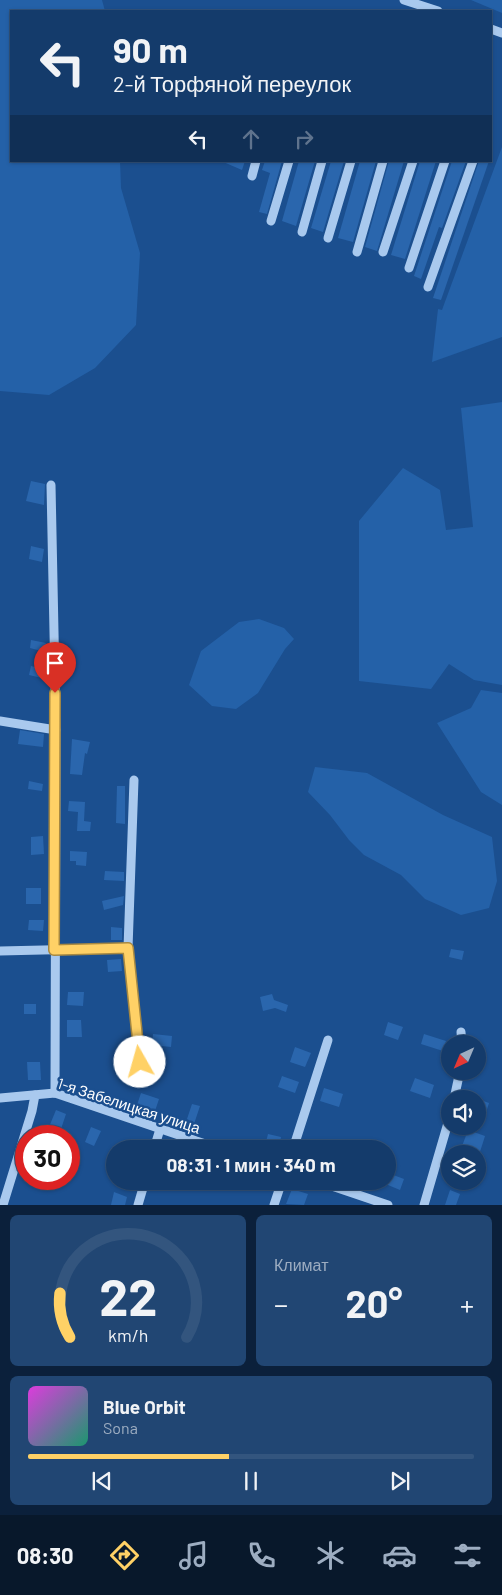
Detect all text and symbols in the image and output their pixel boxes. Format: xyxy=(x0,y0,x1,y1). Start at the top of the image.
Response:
text: 90 m xyxy=(113,28,188,70)
icon: left xyxy=(30,30,95,95)
text: 2-й Торфяной переулок xyxy=(113,70,351,96)
icon: left xyxy=(184,125,212,153)
icon: ahead xyxy=(237,125,265,153)
icon: right xyxy=(290,125,318,153)
pin xyxy=(34,642,76,693)
icon: arrive xyxy=(41,649,69,677)
position arrow xyxy=(113,1035,165,1087)
north arrow xyxy=(441,1035,486,1080)
map controls xyxy=(441,1035,486,1190)
street label: 1-я Забелицкая улица xyxy=(55,1073,203,1137)
button: sound xyxy=(441,1090,486,1135)
speed limit sign: 30 xyxy=(15,1125,80,1190)
button: layers xyxy=(441,1145,486,1190)
text: 08:31 · 1 мин · 340 m xyxy=(166,1153,336,1176)
text: Климат xyxy=(274,1255,328,1274)
text: 22 xyxy=(99,1264,157,1326)
text: 20° xyxy=(345,1280,403,1326)
text: − xyxy=(274,1287,288,1321)
text: + xyxy=(460,1287,474,1321)
text: km/h xyxy=(108,1324,148,1346)
text: Blue Orbit xyxy=(103,1395,186,1418)
text: Sona xyxy=(103,1418,138,1437)
icon: previous xyxy=(88,1467,116,1495)
icon: pause xyxy=(237,1467,265,1495)
icon: next xyxy=(386,1467,414,1495)
icon: directions xyxy=(107,1538,142,1573)
icon: music xyxy=(176,1538,211,1573)
icon: phone xyxy=(244,1538,279,1573)
icon: climate xyxy=(313,1538,348,1573)
icon: car xyxy=(382,1538,417,1573)
icon: filters xyxy=(450,1538,485,1573)
text: 08:30 xyxy=(17,1542,74,1568)

